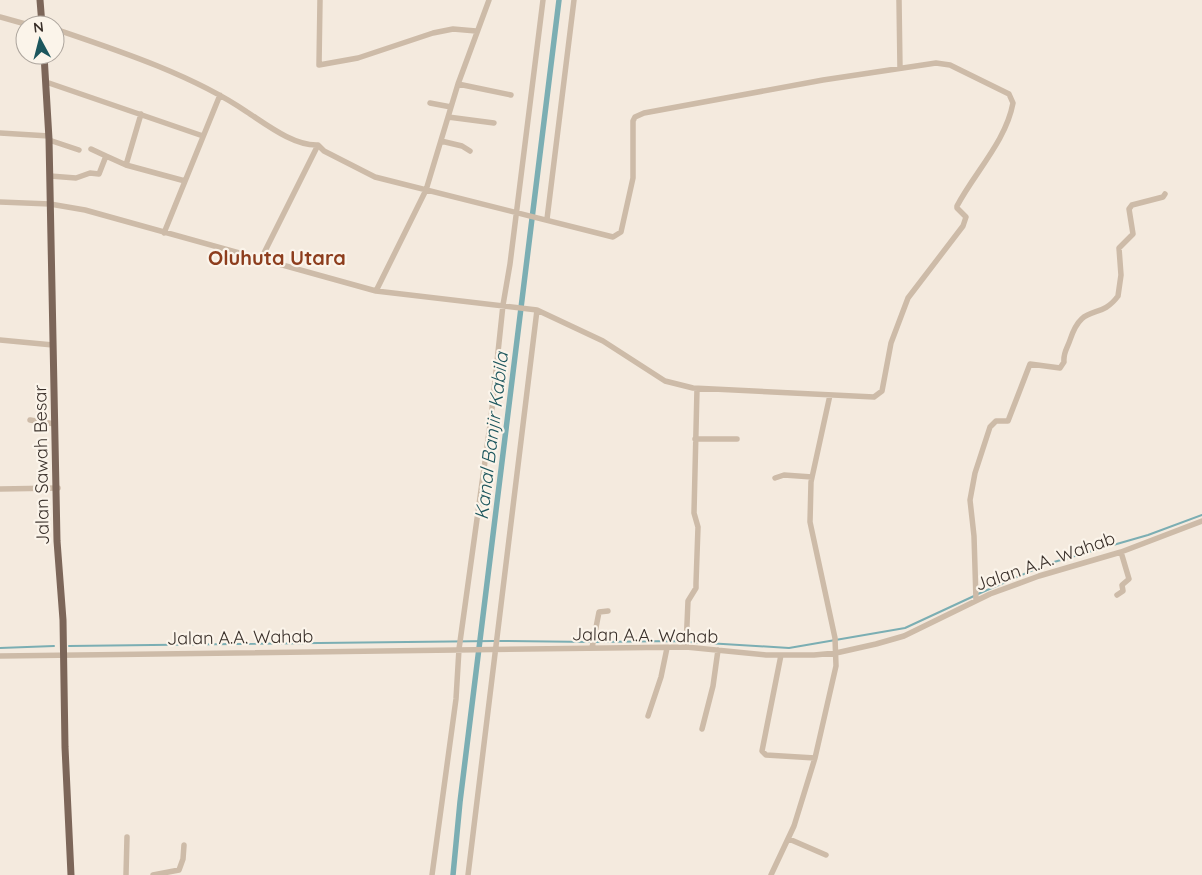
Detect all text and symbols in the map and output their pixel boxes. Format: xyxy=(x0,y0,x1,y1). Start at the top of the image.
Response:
north arrow xyxy=(15,15,65,65)
text: N xyxy=(32,18,45,37)
district label: Oluhuta Utara xyxy=(208,245,346,270)
water label: Kanal Banjir Kabila xyxy=(469,349,513,521)
street label: Jalan Sawah Besar xyxy=(28,385,54,545)
street label: Jalan A.A. Wahab xyxy=(972,526,1118,596)
street label: Jalan A.A. Wahab xyxy=(572,622,719,648)
street label: Jalan A.A. Wahab xyxy=(167,624,314,650)

